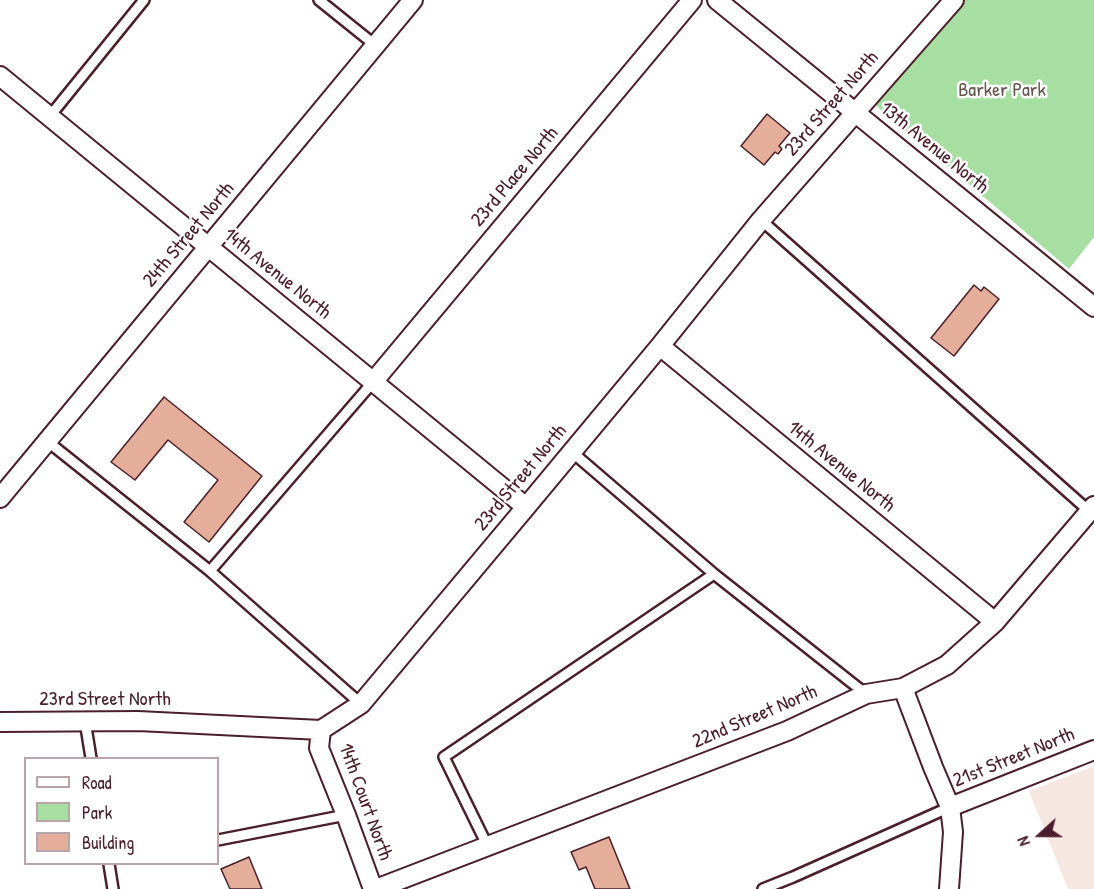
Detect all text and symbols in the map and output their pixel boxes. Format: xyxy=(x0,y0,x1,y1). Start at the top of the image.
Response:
street label: 23rd Street North xyxy=(780,47,884,161)
park label: Barker Park xyxy=(958,79,1046,103)
street label: 13th Avenue North xyxy=(875,97,993,199)
street label: 23rd Place North xyxy=(466,122,564,232)
street label: 24th Street North xyxy=(138,178,240,292)
street label: 14th Avenue North xyxy=(218,223,336,325)
street label: 14th Avenue North xyxy=(782,416,900,518)
street label: 23rd Street North xyxy=(470,420,572,536)
street label: 22nd Street North xyxy=(689,680,821,754)
street label: 23rd Street North xyxy=(39,688,171,712)
street label: 21st Street North xyxy=(950,723,1078,793)
street label: 14th Court North xyxy=(333,740,397,864)
legend xyxy=(24,757,219,865)
text: Road xyxy=(82,770,112,795)
text: Park xyxy=(82,800,112,825)
north arrow xyxy=(1010,805,1070,865)
text: Building xyxy=(82,830,134,855)
text: N xyxy=(1011,834,1035,849)

